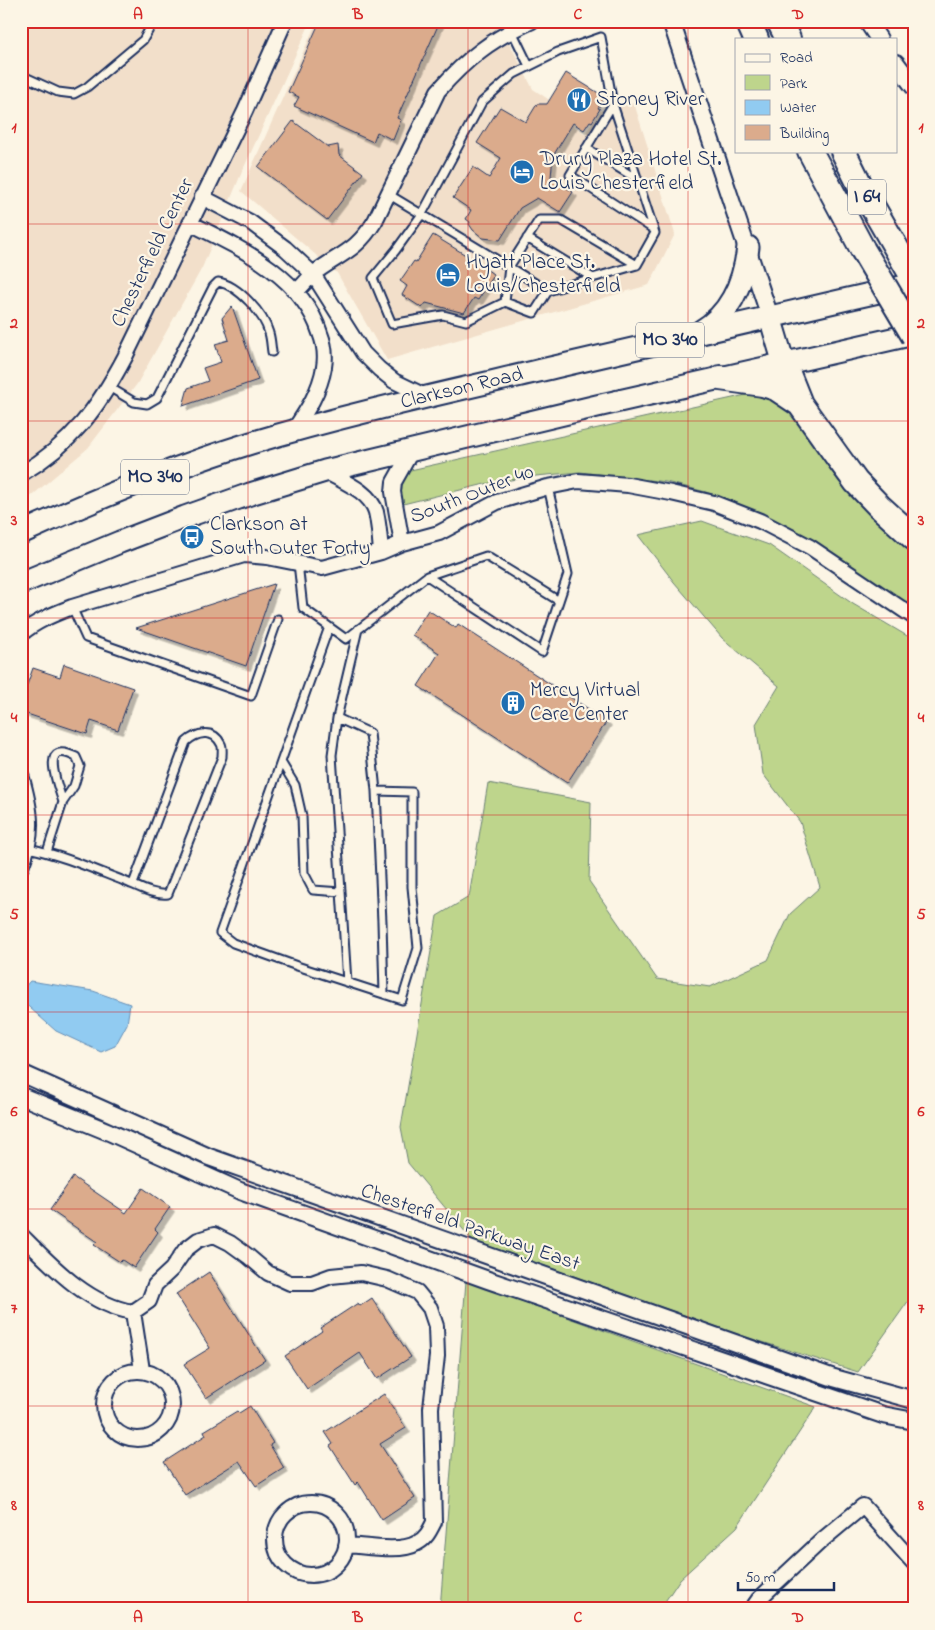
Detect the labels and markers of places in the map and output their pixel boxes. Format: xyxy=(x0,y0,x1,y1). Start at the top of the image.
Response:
place label: Stoney River xyxy=(596,85,705,117)
restaurant icon: Stoney River xyxy=(566,87,592,113)
place label: Drury Plaza Hotel St. Louis Chesterfield xyxy=(539,145,722,199)
hotel icon: Drury Plaza Hotel St. Louis Chesterfield xyxy=(509,159,535,185)
place label: Hyatt Place St. Louis/Chesterfield xyxy=(466,248,621,302)
hotel icon: Hyatt Place St. Louis/Chesterfield xyxy=(435,262,461,288)
place label: Clarkson at South Outer Forty xyxy=(210,510,370,566)
bus stop icon: Clarkson at South Outer Forty xyxy=(179,524,205,550)
place label: Mercy Virtual Care Center xyxy=(530,676,640,730)
building icon: Mercy Virtual Care Center xyxy=(500,690,526,716)

